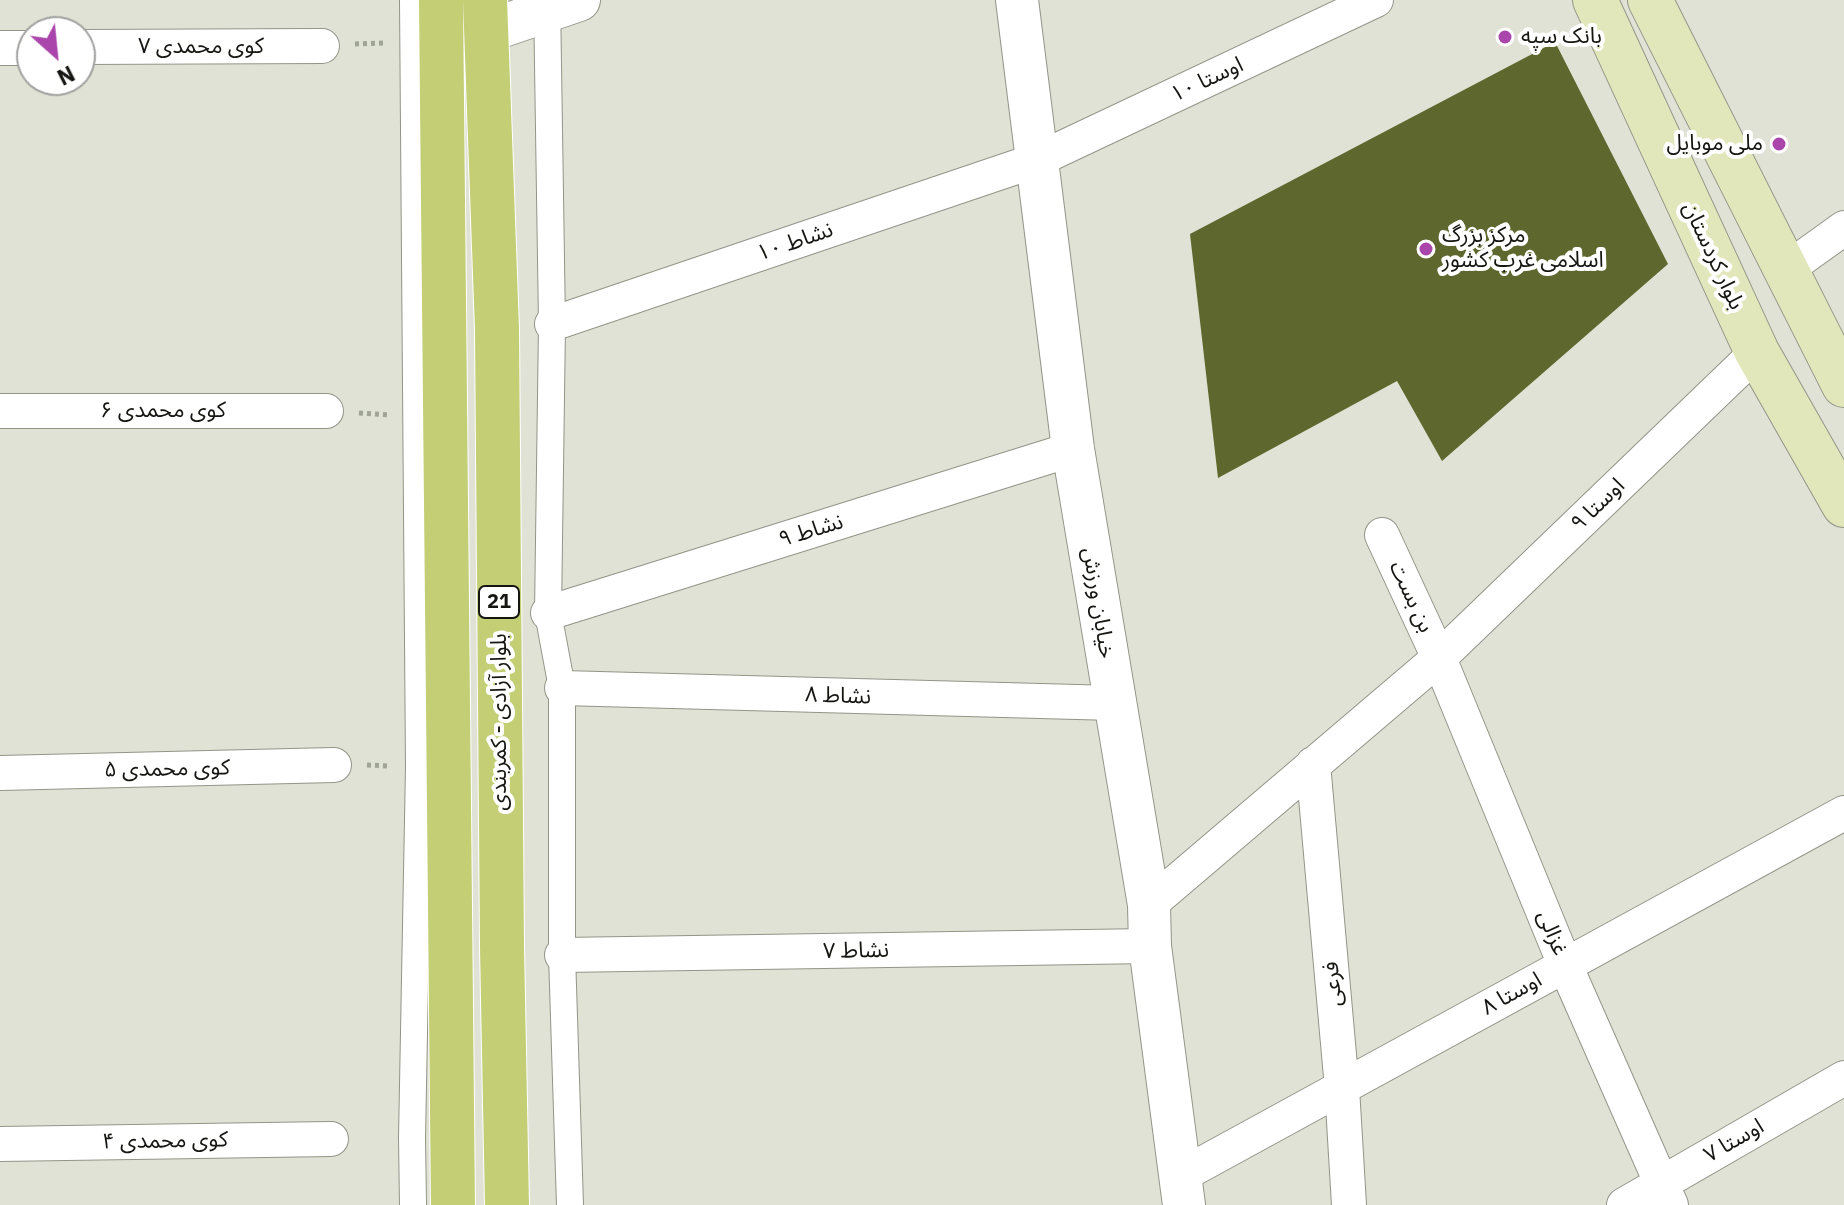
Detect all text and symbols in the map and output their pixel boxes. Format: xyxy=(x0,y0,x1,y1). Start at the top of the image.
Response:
north arrow xyxy=(16,16,96,96)
place label: بانک سپه xyxy=(1521,24,1602,50)
marker: بانک سپه xyxy=(1496,28,1514,46)
street label: کوی محمدی ۷ xyxy=(138,34,264,60)
street label: اوستا ۱۰ xyxy=(1166,52,1248,108)
text: N xyxy=(53,60,80,93)
place label: ملی موبایل xyxy=(1667,131,1763,157)
marker: ملی موبایل xyxy=(1770,135,1788,153)
street label: بلوار کردستان xyxy=(1677,198,1749,314)
street label: نشاط ۱۰ xyxy=(753,217,837,267)
place label: مرکز بزرگ اسلامی غرب کشور xyxy=(1442,223,1604,274)
marker: مرکز بزرگ اسلامی غرب کشور xyxy=(1417,240,1435,258)
street label: کوی محمدی ۶ xyxy=(100,398,226,424)
street label: اوستا ۹ xyxy=(1566,473,1630,537)
street label: نشاط ۹ xyxy=(776,509,846,553)
street label: خیابان ورزش xyxy=(1076,546,1120,660)
street label: بن بست xyxy=(1383,557,1439,637)
road number: 21 xyxy=(479,586,519,618)
street label: بلوار آزادی - کمربندی xyxy=(487,633,513,811)
street label: نشاط ۸ xyxy=(804,682,872,710)
street label: کوی محمدی ۵ xyxy=(104,755,230,783)
street label: غزالی xyxy=(1531,907,1573,959)
street label: نشاط ۷ xyxy=(823,937,889,965)
street label: فرعی xyxy=(1318,960,1348,1008)
street label: اوستا ۸ xyxy=(1477,967,1547,1021)
street label: اوستا ۷ xyxy=(1699,1113,1769,1169)
street label: کوی محمدی ۴ xyxy=(102,1127,228,1155)

